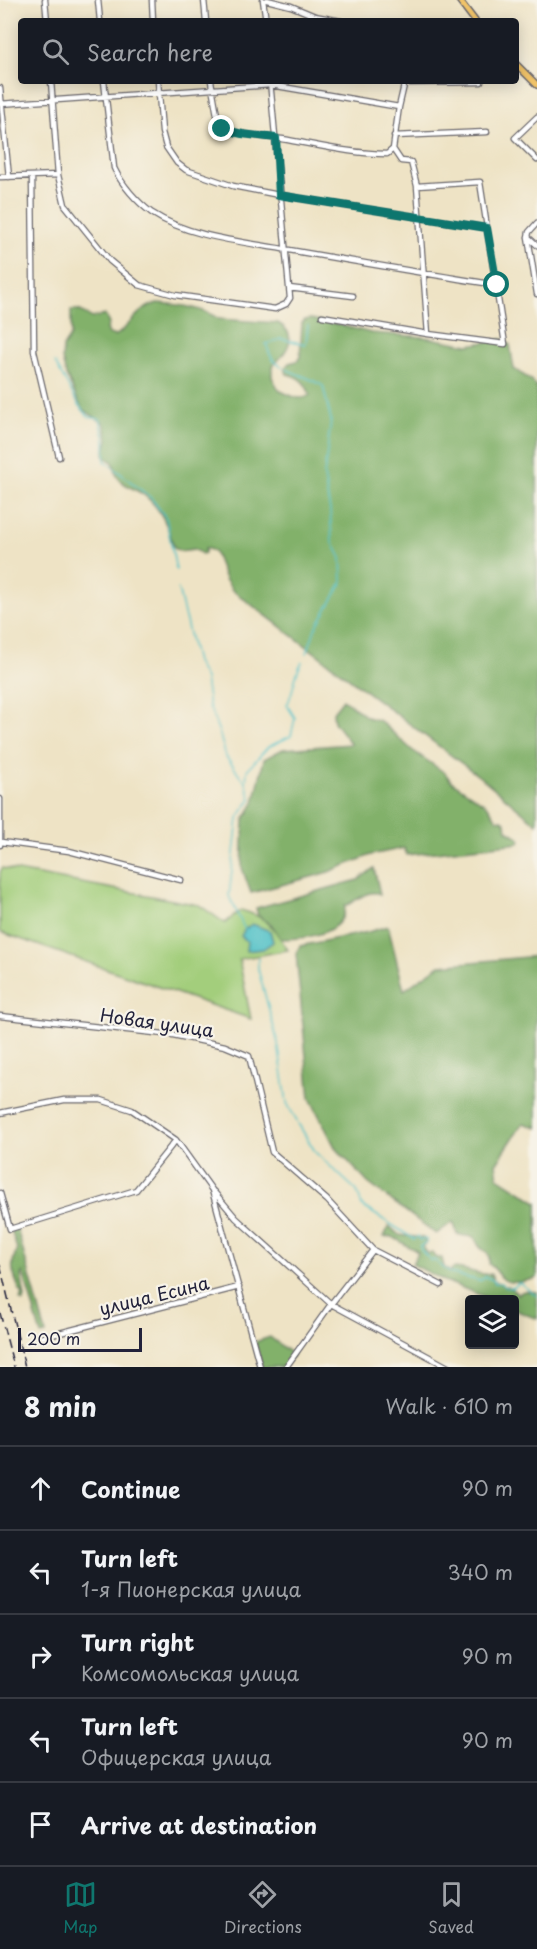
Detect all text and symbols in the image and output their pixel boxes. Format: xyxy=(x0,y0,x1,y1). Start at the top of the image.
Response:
search box xyxy=(18,18,519,84)
icon: search xyxy=(39,35,72,68)
text: Search here xyxy=(87,35,213,68)
route end xyxy=(208,115,234,141)
route start xyxy=(483,271,509,297)
street label: Новая улица xyxy=(98,1001,216,1043)
street label: улица Есина xyxy=(96,1268,212,1322)
map controls xyxy=(465,1295,519,1349)
button: layers xyxy=(465,1295,519,1349)
scale bar xyxy=(18,1325,142,1352)
text: 200 m xyxy=(27,1326,80,1350)
text: 8 min xyxy=(24,1387,97,1426)
text: Walk · 610 m xyxy=(386,1391,513,1421)
icon: ahead xyxy=(24,1472,57,1505)
text: Continue xyxy=(81,1472,180,1505)
text: 90 m xyxy=(462,1473,513,1503)
text: Turn left xyxy=(81,1541,178,1574)
icon: left xyxy=(24,1556,57,1589)
text: 340 m xyxy=(448,1557,513,1587)
text: 1-я Пионерская улица xyxy=(81,1574,301,1604)
text: Turn right xyxy=(81,1625,194,1658)
icon: right xyxy=(24,1640,57,1673)
text: 90 m xyxy=(462,1641,513,1671)
text: Комсомольская улица xyxy=(81,1658,299,1688)
text: Turn left xyxy=(81,1709,178,1742)
icon: left xyxy=(24,1724,57,1757)
text: 90 m xyxy=(462,1725,513,1755)
text: Офицерская улица xyxy=(81,1742,271,1772)
icon: arrive xyxy=(24,1808,57,1841)
text: Arrive at destination xyxy=(81,1808,317,1841)
tab: Map xyxy=(63,1878,97,1938)
tab: Directions xyxy=(224,1878,302,1938)
tab: Saved xyxy=(428,1878,474,1938)

